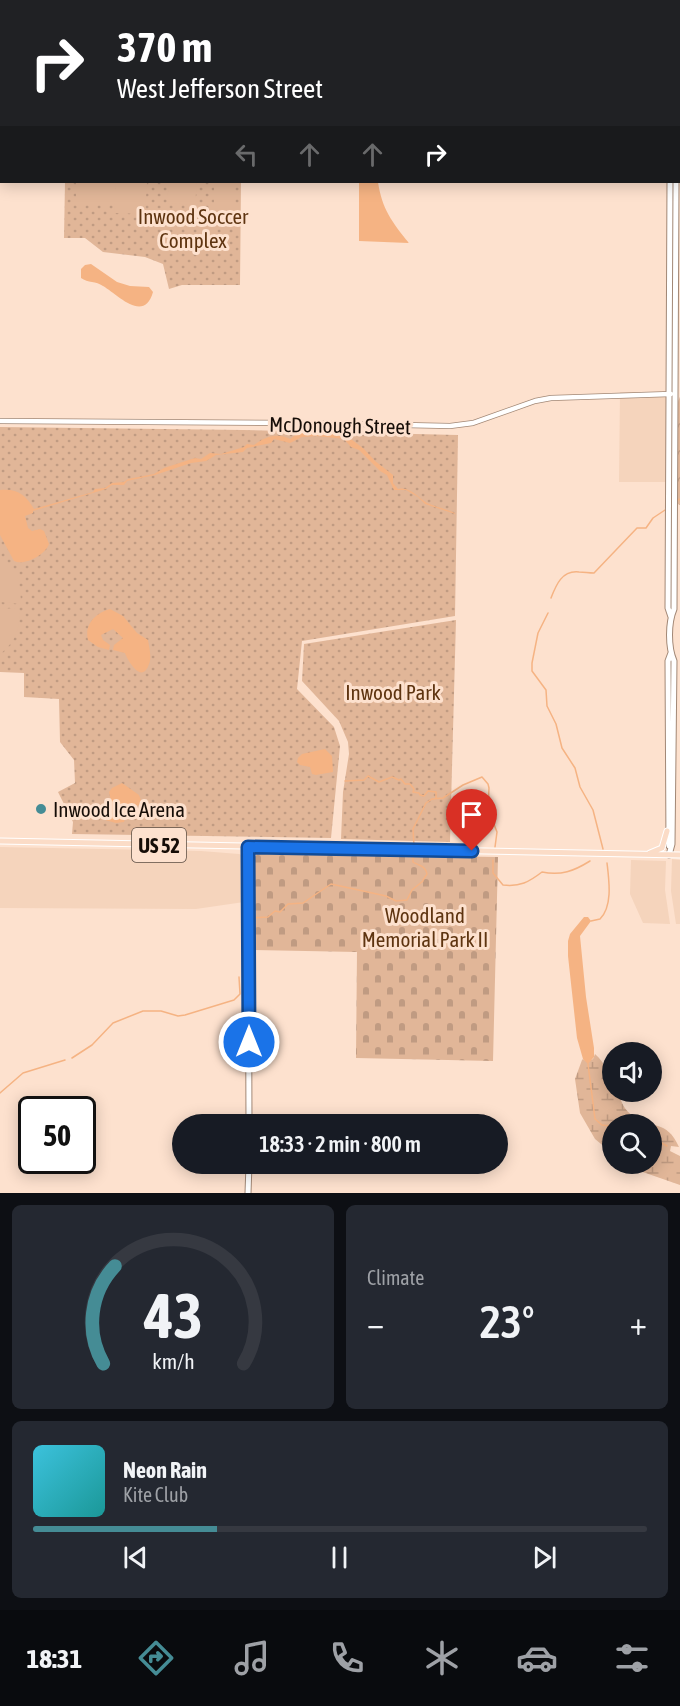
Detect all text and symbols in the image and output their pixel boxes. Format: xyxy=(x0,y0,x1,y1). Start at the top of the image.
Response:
text: 370 m xyxy=(117,23,212,71)
icon: right xyxy=(18,24,96,102)
text: West Jefferson Street xyxy=(117,73,323,104)
icon: left xyxy=(230,138,263,171)
icon: ahead xyxy=(293,138,326,171)
icon: ahead xyxy=(356,138,389,171)
icon: right xyxy=(419,138,452,171)
park label: Inwood Soccer Complex xyxy=(138,204,249,252)
street label: McDonough Street xyxy=(269,412,411,438)
park label: Inwood Park xyxy=(345,680,441,704)
pin xyxy=(446,789,497,851)
place label: Inwood Ice Arena xyxy=(53,797,185,821)
icon: arrive xyxy=(455,798,488,831)
marker: Inwood Ice Arena xyxy=(34,802,48,816)
road number: US 52 xyxy=(132,828,186,862)
park label: Woodland Memorial Park II xyxy=(362,903,488,951)
position arrow xyxy=(217,1010,281,1074)
map controls xyxy=(602,1042,662,1174)
button: sound xyxy=(602,1042,662,1102)
speed limit sign: 50 xyxy=(18,1096,96,1174)
button: search xyxy=(602,1114,662,1174)
text: 18:33 · 2 min · 800 m xyxy=(259,1131,421,1157)
text: Climate xyxy=(367,1266,424,1289)
text: 43 xyxy=(143,1280,202,1351)
text: 23° xyxy=(480,1296,534,1348)
text: − xyxy=(367,1304,384,1342)
text: + xyxy=(630,1304,647,1342)
text: km/h xyxy=(152,1349,194,1374)
text: Neon Rain xyxy=(123,1457,207,1483)
text: Kite Club xyxy=(123,1483,188,1506)
icon: previous xyxy=(119,1541,152,1574)
icon: pause xyxy=(323,1541,356,1574)
icon: next xyxy=(528,1541,561,1574)
icon: directions xyxy=(135,1637,177,1679)
icon: music xyxy=(231,1637,273,1679)
icon: phone xyxy=(326,1637,368,1679)
icon: climate xyxy=(421,1637,463,1679)
icon: car xyxy=(516,1637,558,1679)
icon: filters xyxy=(611,1637,653,1679)
text: 18:31 xyxy=(27,1643,82,1674)

